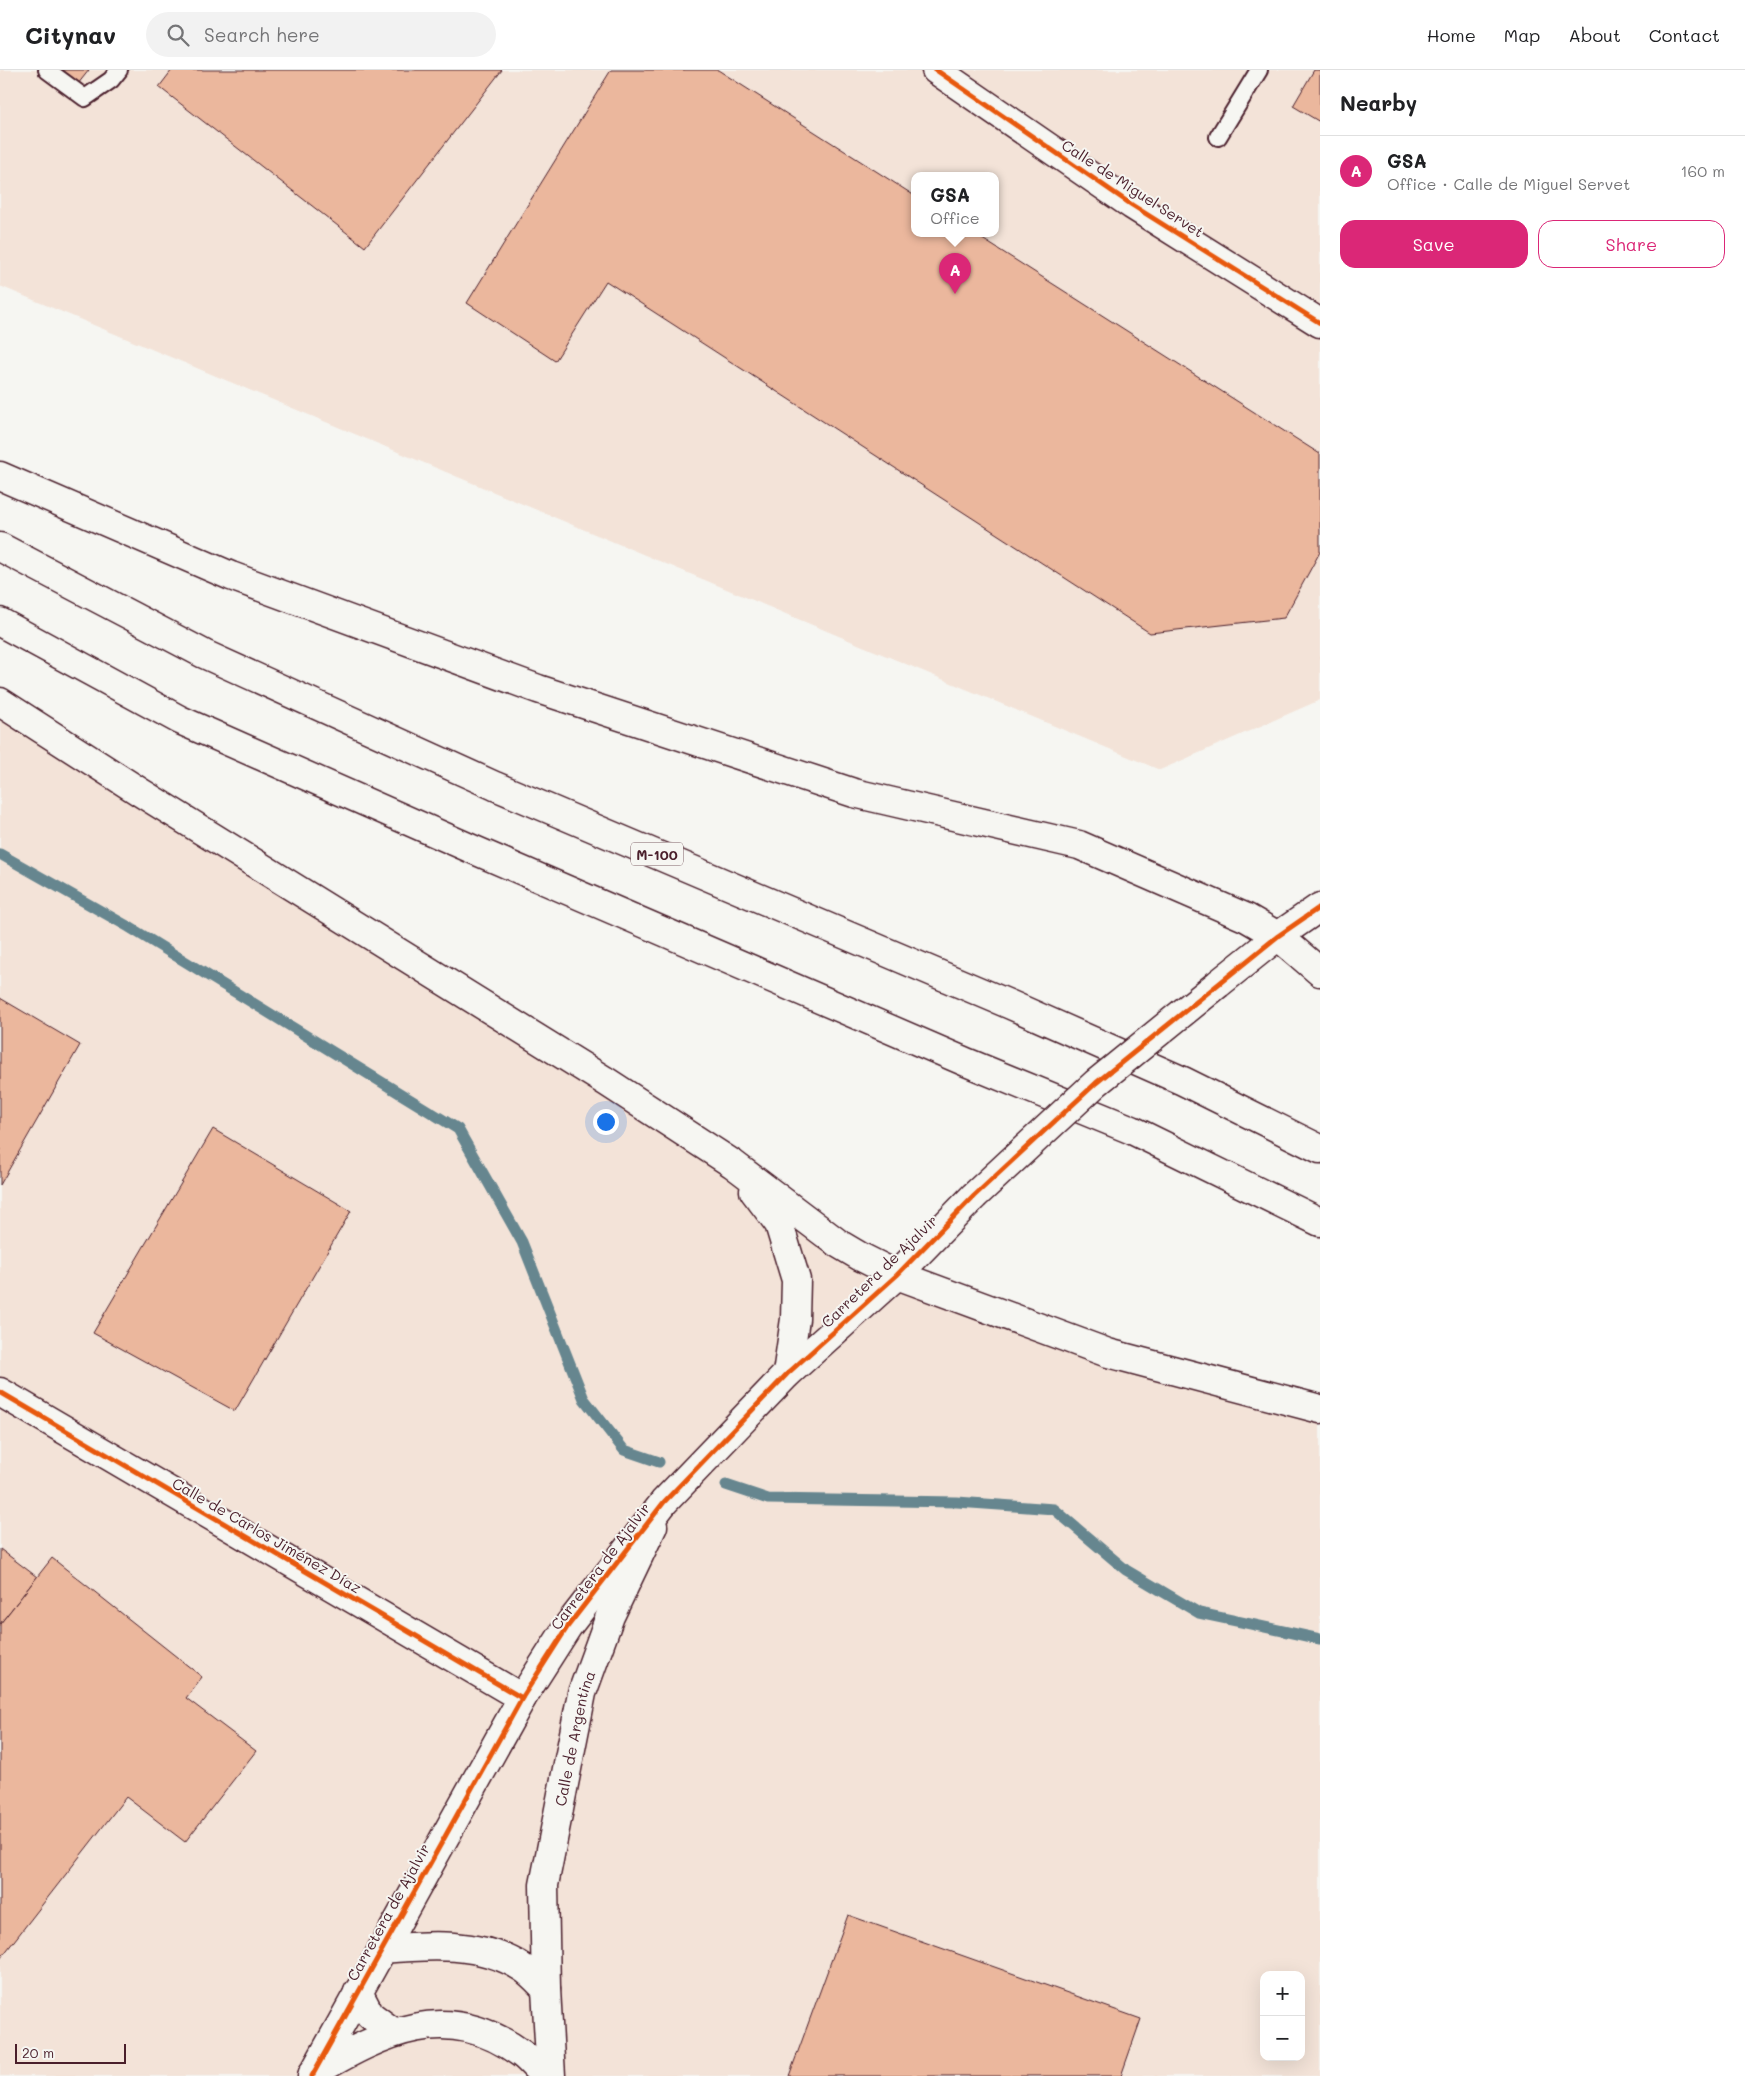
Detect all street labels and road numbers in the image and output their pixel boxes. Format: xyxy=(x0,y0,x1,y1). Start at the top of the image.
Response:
street label: Calle de Miguel Servet xyxy=(1058,135,1208,241)
road number: M-100 xyxy=(631,842,683,866)
street label: Carretera de Ajalvir xyxy=(817,1210,941,1332)
street label: Calle de Carlos Jiménez Díaz xyxy=(169,1473,365,1597)
street label: Carretera de Ajalvir xyxy=(546,1498,654,1634)
street label: Calle de Argentina xyxy=(550,1668,599,1808)
street label: Carretera de Ajalvir xyxy=(342,1840,434,1984)

